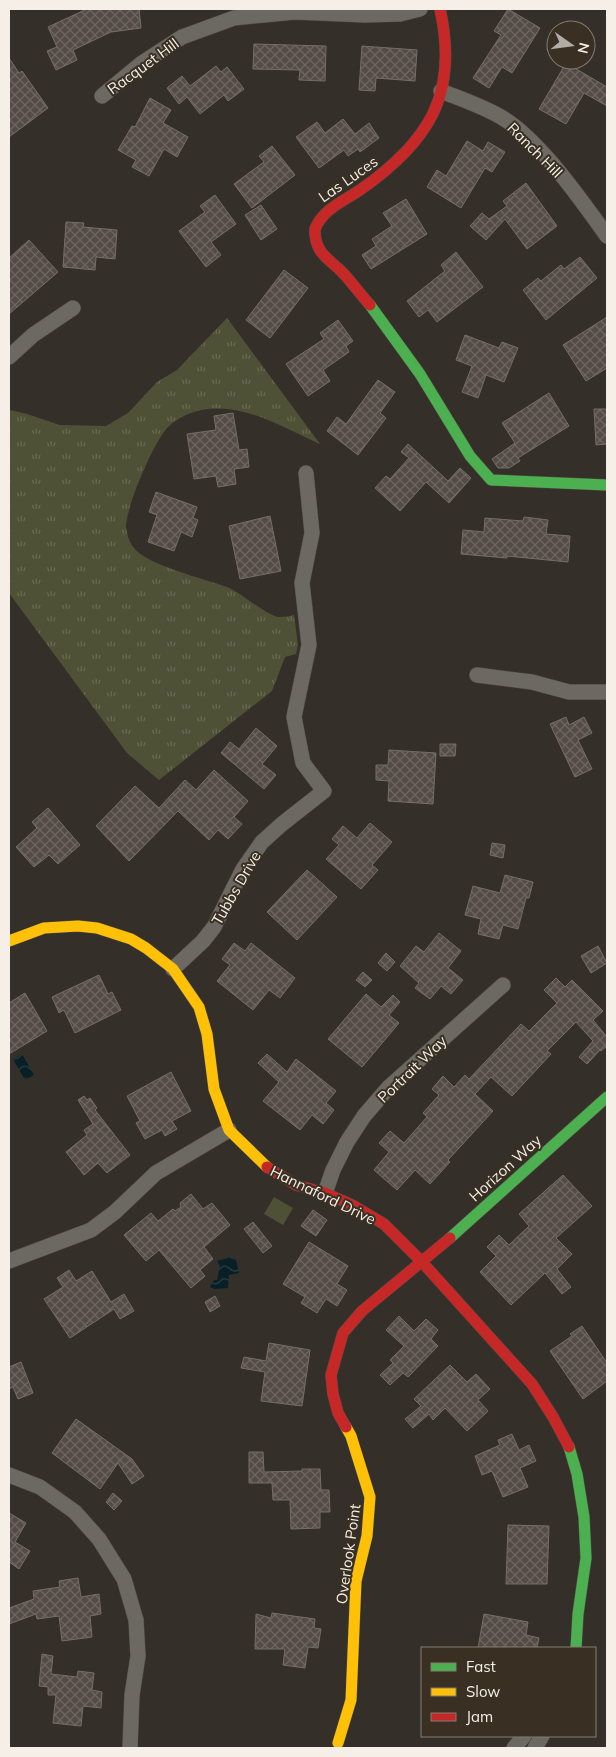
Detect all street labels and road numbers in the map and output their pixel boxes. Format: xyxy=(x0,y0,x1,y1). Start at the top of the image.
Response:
street label: Racquet Hill xyxy=(104,34,182,98)
street label: Ranch Hill xyxy=(503,118,567,182)
street label: Las Luces xyxy=(315,152,381,206)
street label: Tubbs Drive xyxy=(207,848,265,928)
street label: Portrait Way xyxy=(373,1031,451,1107)
street label: Horizon Way xyxy=(465,1131,545,1205)
street label: Hannaford Drive xyxy=(267,1161,379,1229)
street label: Overlook Point xyxy=(332,1503,364,1605)

